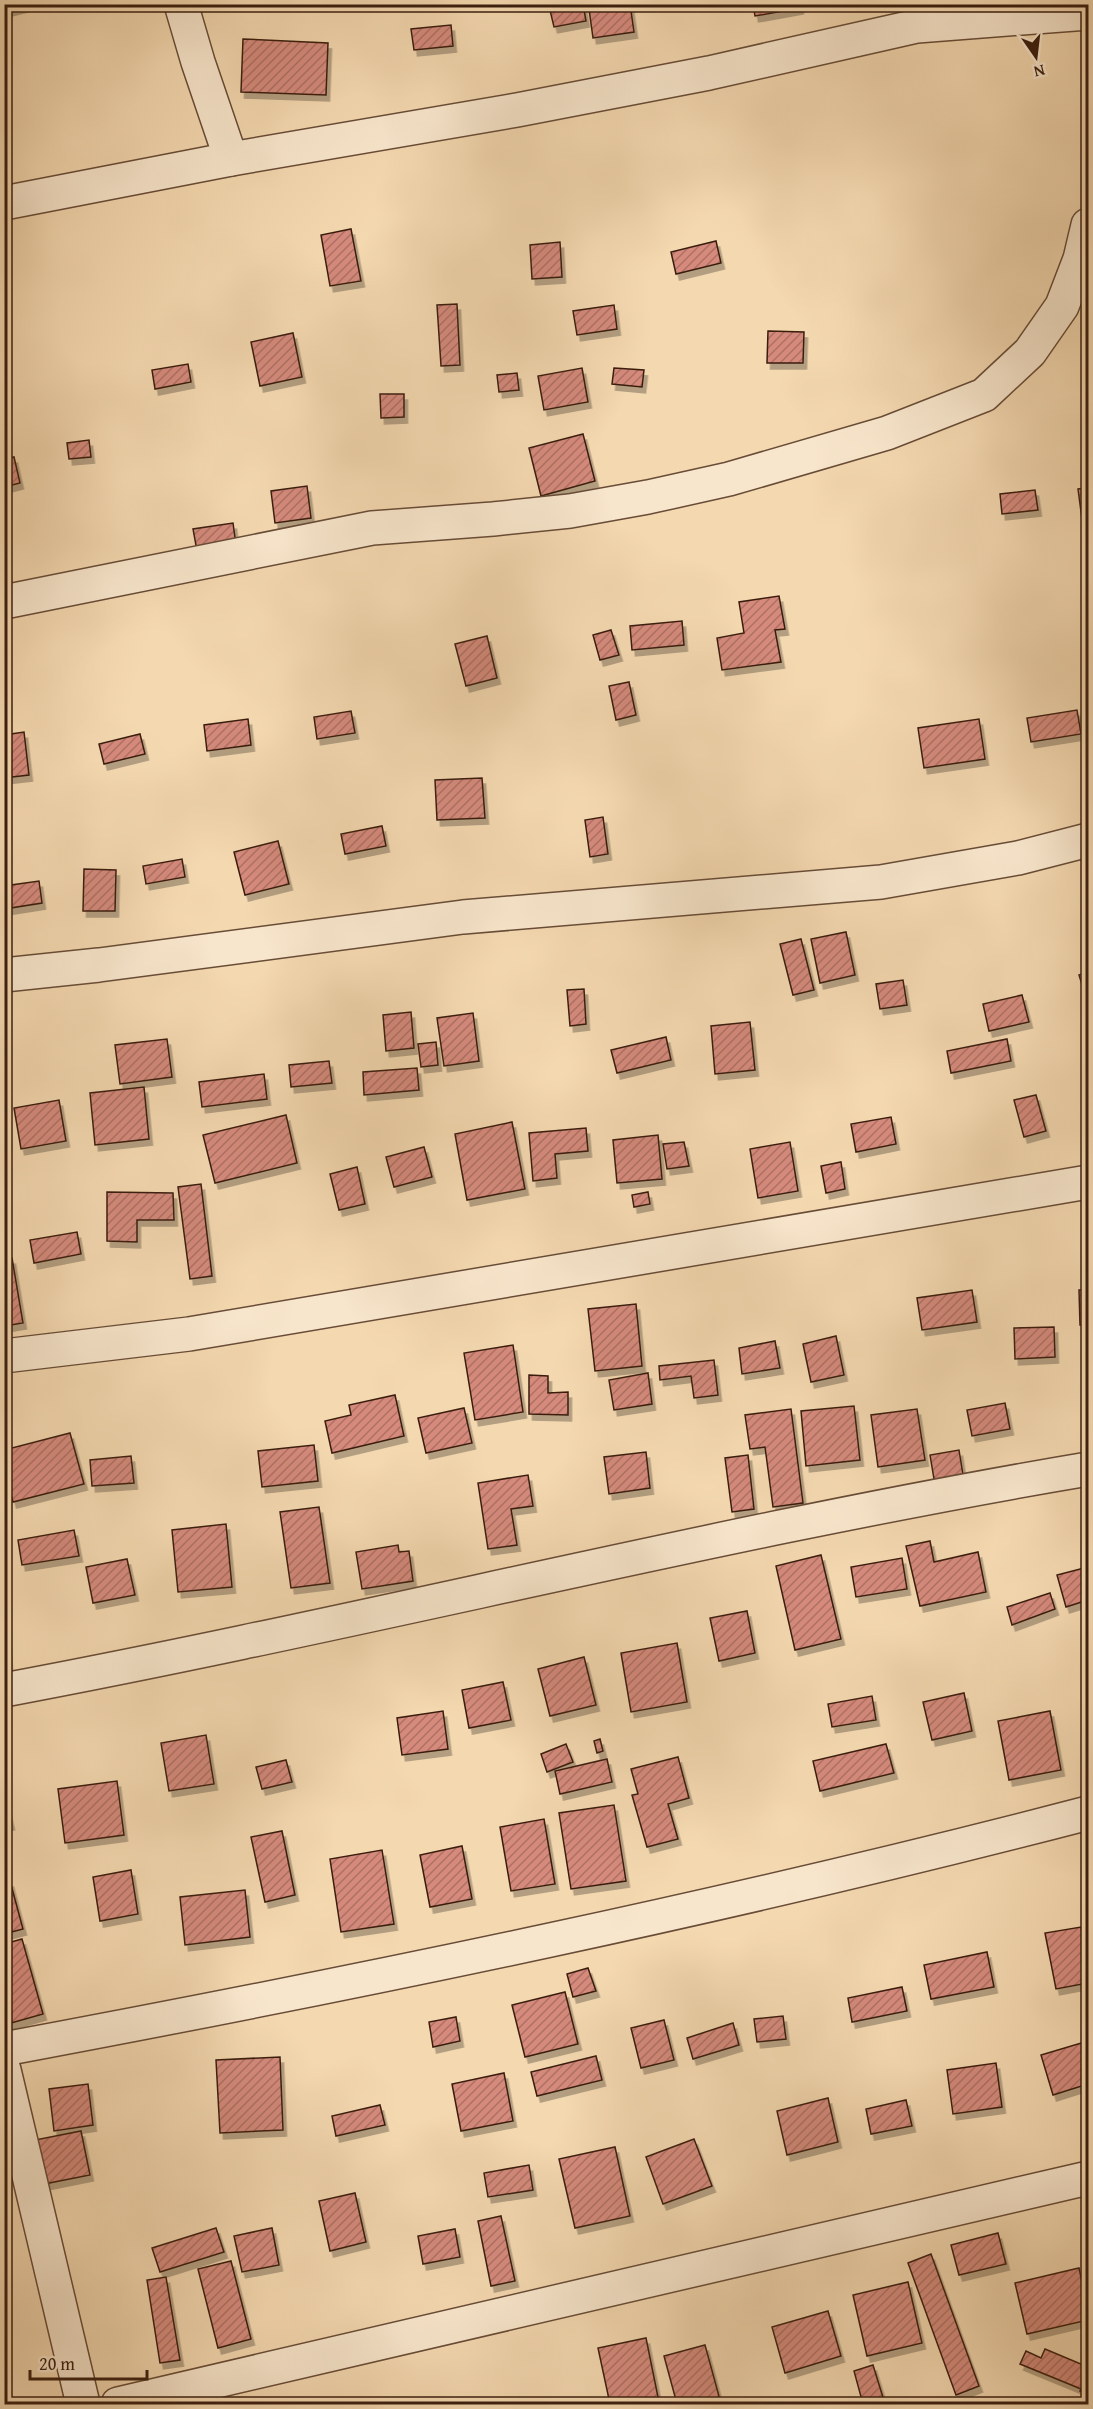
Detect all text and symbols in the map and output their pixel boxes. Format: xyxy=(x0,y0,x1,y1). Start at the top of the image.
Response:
north arrow xyxy=(1006,27,1066,87)
text: N xyxy=(1031,59,1048,85)
scale bar xyxy=(30,2343,147,2381)
text: 20 m xyxy=(39,2350,75,2377)

